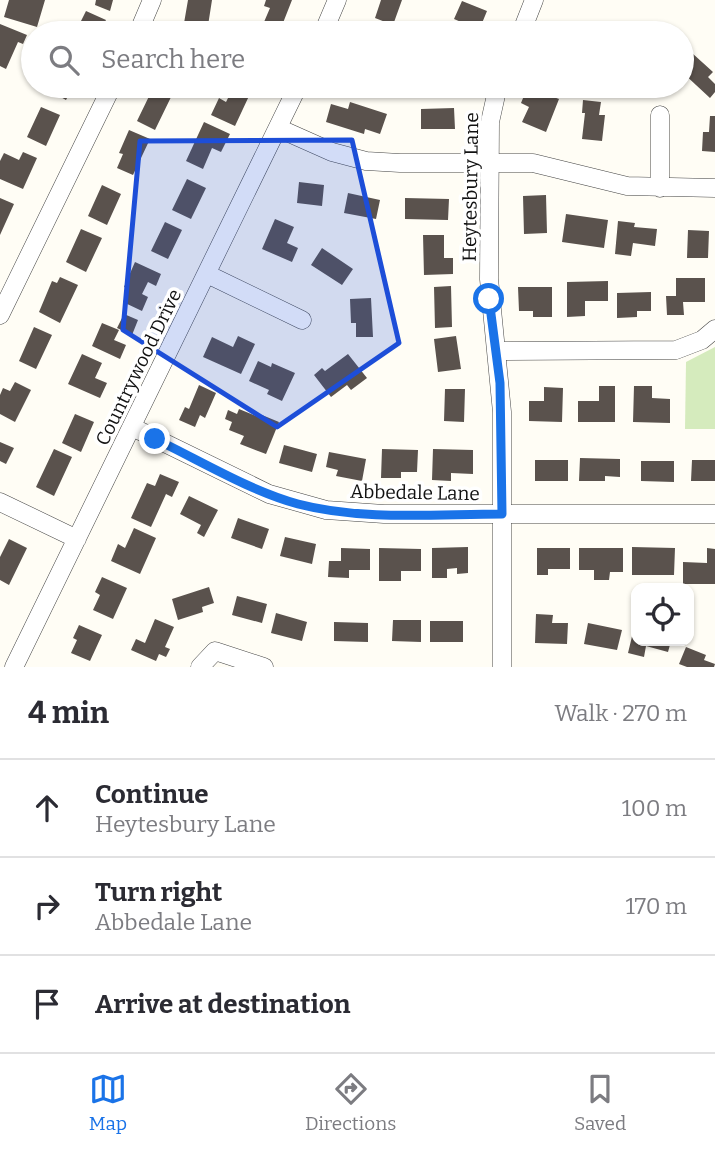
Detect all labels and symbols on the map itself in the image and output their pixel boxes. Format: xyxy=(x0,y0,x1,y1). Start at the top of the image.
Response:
street label: Heytesbury Lane xyxy=(458,112,483,262)
route start xyxy=(473,283,504,314)
street label: Countrywood Drive xyxy=(91,285,186,449)
route end xyxy=(139,423,170,454)
street label: Abbedale Lane xyxy=(350,480,480,505)

